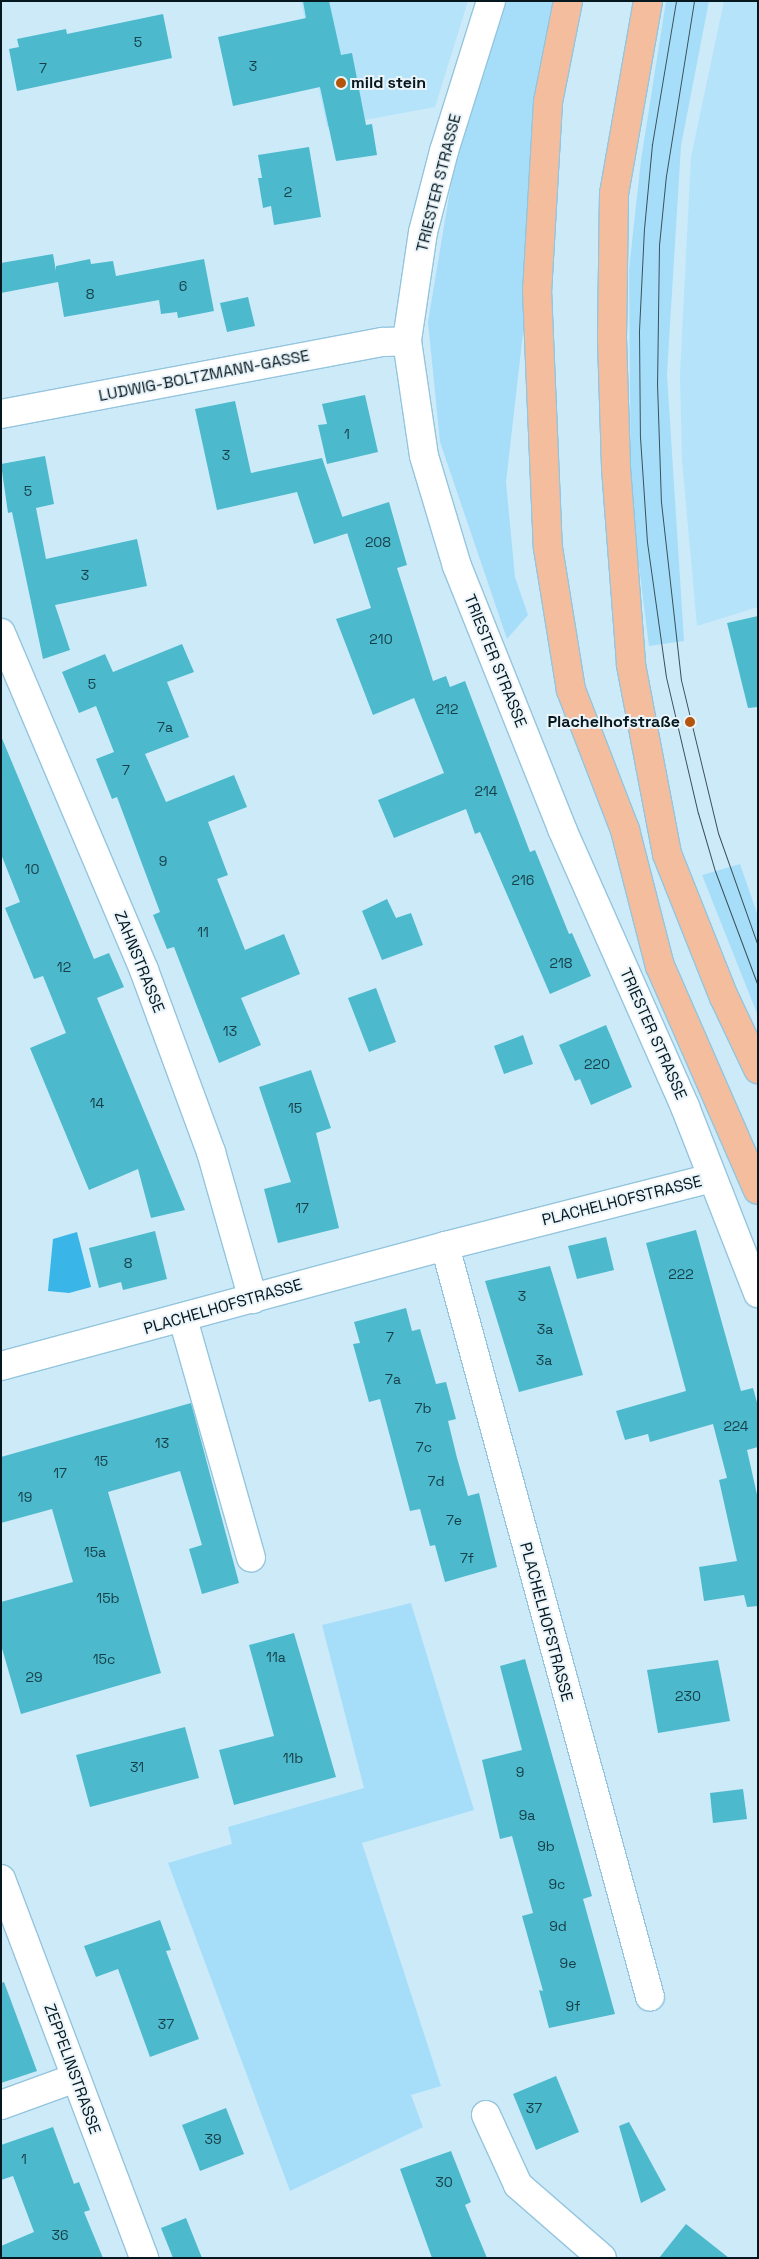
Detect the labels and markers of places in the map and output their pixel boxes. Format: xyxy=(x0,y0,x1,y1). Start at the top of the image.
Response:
place label: mild stein xyxy=(351,73,426,93)
marker: mild stein xyxy=(335,77,347,89)
place label: Plachelhofstraße xyxy=(547,712,680,732)
marker: Plachelhofstraße xyxy=(684,716,696,728)

